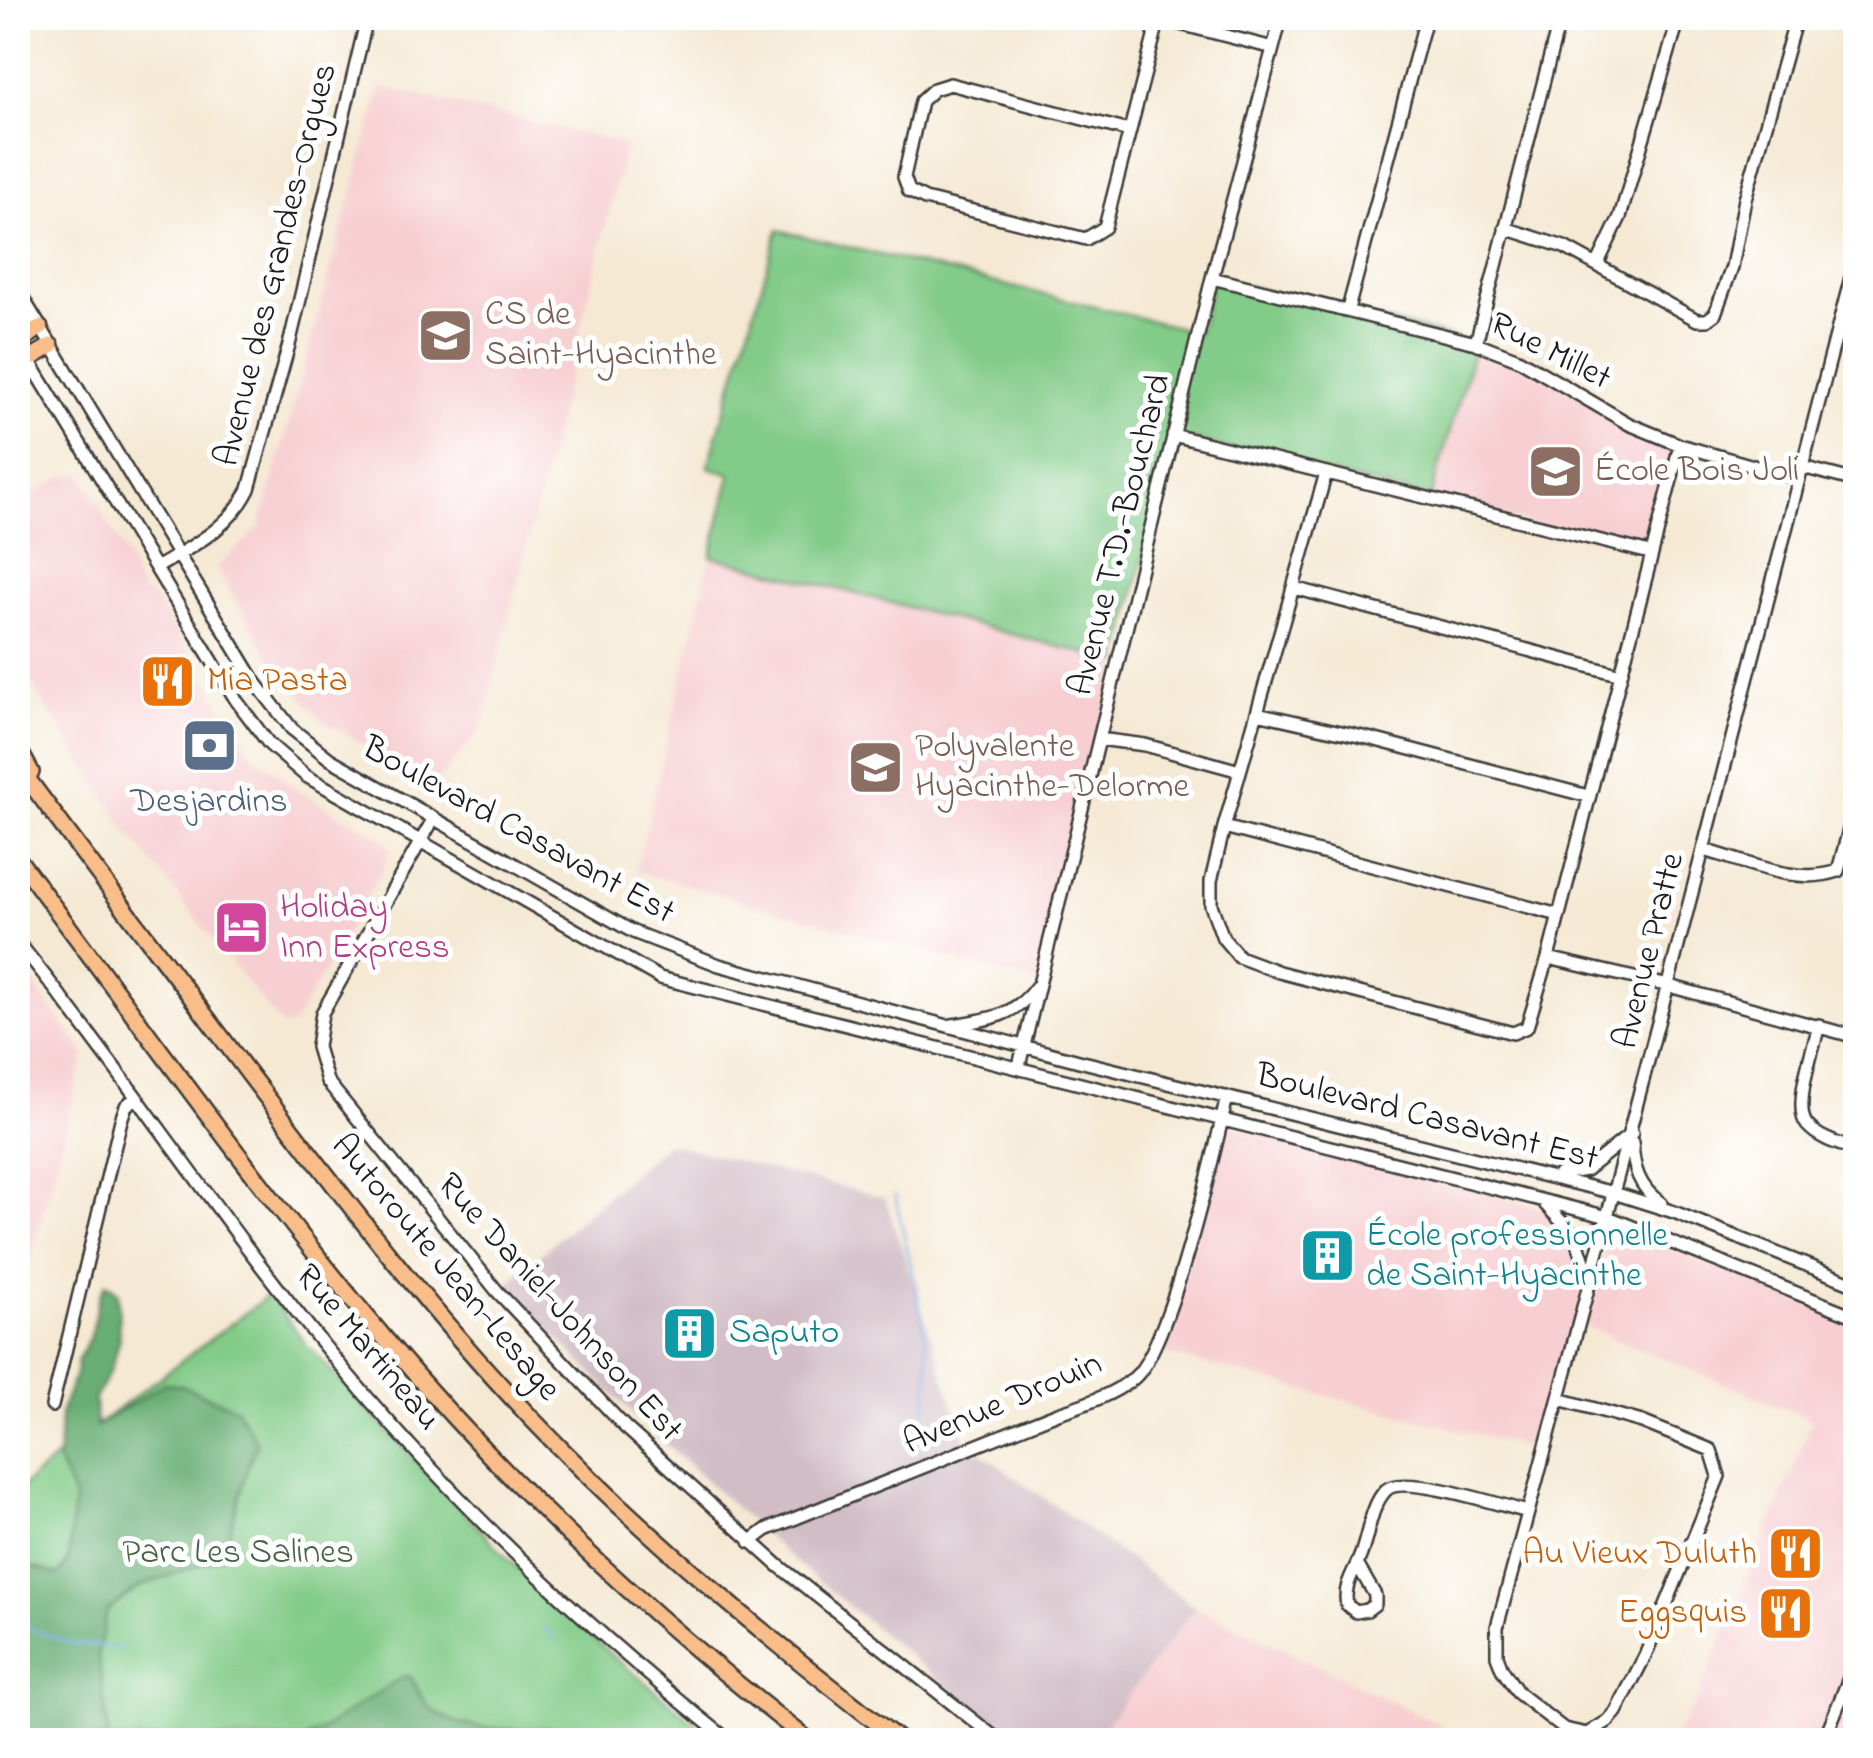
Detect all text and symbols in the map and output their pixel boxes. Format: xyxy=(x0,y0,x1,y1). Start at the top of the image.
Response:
street label: Avenue des Grandes-Orgues xyxy=(202,58,352,472)
place label: CS de Saint-Hyacinthe xyxy=(485,290,717,381)
street label: Rue Millet xyxy=(1480,300,1620,404)
school or university icon: CS de Saint-Hyacinthe xyxy=(416,305,476,365)
street label: Avenue T.D.-Bouchard xyxy=(1056,369,1186,701)
school or university icon: École Bois Joli xyxy=(1525,441,1585,501)
place label: École Bois Joli xyxy=(1594,446,1799,497)
restaurant icon: Mia Pasta xyxy=(138,651,198,711)
place label: Mia Pasta xyxy=(207,656,348,707)
bank icon: Desjardins xyxy=(179,716,239,776)
place label: Polyvalente Hyacinthe-Delorme xyxy=(915,722,1189,813)
street label: Boulevard Casavant Est xyxy=(351,723,684,938)
school or university icon: Polyvalente Hyacinthe-Delorme xyxy=(846,737,906,797)
place label: Desjardins xyxy=(130,777,287,828)
street label: Avenue Pratte xyxy=(1601,847,1699,1054)
place label: Holiday Inn Express xyxy=(280,883,450,974)
hotel icon: Holiday Inn Express xyxy=(211,898,271,958)
street label: Boulevard Casavant Est xyxy=(1250,1051,1604,1185)
street label: Autoroute Jean-Lesage xyxy=(318,1123,573,1413)
street label: Rue Daniel-Johnson Est xyxy=(424,1162,694,1454)
place label: École professionnelle de Saint-Hyacinthe xyxy=(1366,1211,1668,1302)
building icon: École professionnelle de Saint-Hyacinthe xyxy=(1297,1226,1357,1286)
street label: Rue Martineau xyxy=(282,1253,452,1443)
building icon: Saputo xyxy=(660,1303,720,1363)
place label: Saputo xyxy=(729,1308,839,1359)
street label: Avenue Drouin xyxy=(896,1339,1110,1469)
restaurant icon: Au Vieux Duluth xyxy=(1766,1524,1826,1584)
park label: Parc Les Salines xyxy=(122,1528,354,1579)
place label: Au Vieux Duluth xyxy=(1522,1529,1757,1580)
restaurant icon: Eggsquis xyxy=(1756,1583,1816,1643)
place label: Eggsquis xyxy=(1618,1588,1747,1639)

